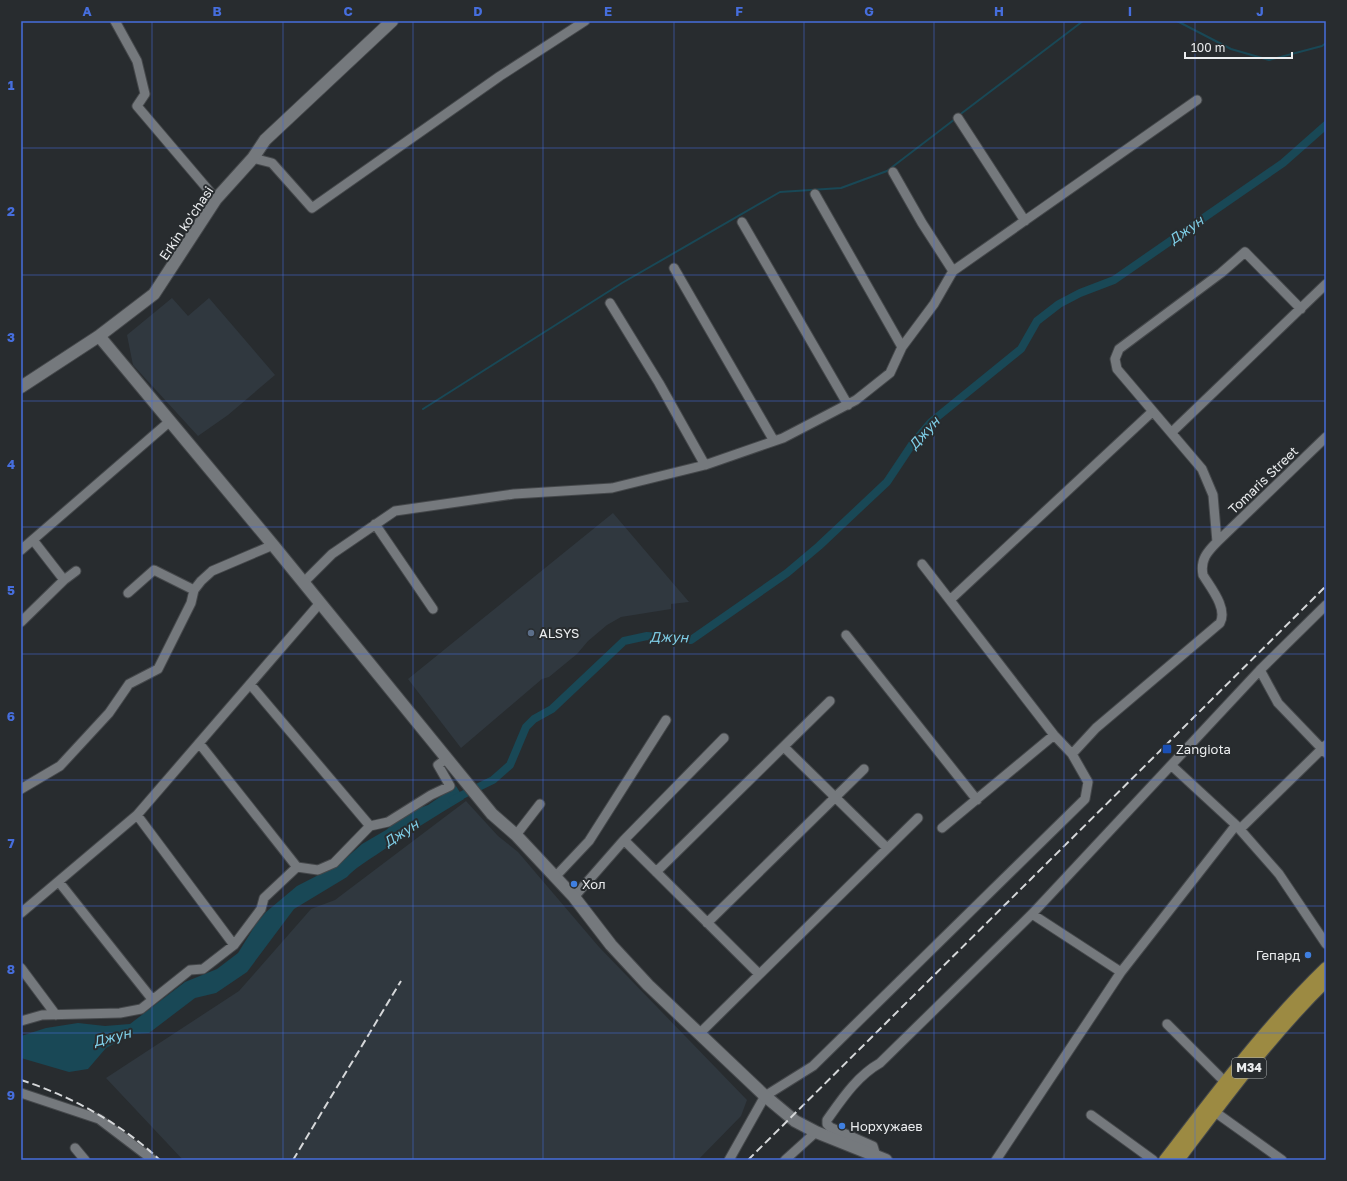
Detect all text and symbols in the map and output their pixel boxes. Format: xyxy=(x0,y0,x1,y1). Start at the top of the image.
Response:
text: A xyxy=(82,3,92,19)
text: B xyxy=(212,3,222,19)
text: C xyxy=(343,3,353,19)
text: D xyxy=(473,3,483,19)
text: E xyxy=(604,3,612,19)
text: F xyxy=(735,3,743,19)
text: G xyxy=(864,3,874,19)
text: H xyxy=(994,3,1004,19)
text: I xyxy=(1128,3,1132,19)
text: J xyxy=(1256,3,1264,19)
scale bar xyxy=(1185,34,1292,60)
text: 100 m xyxy=(1191,40,1225,55)
text: 1 xyxy=(8,77,15,93)
street label: Erkin ko'chasi xyxy=(156,183,216,263)
text: 2 xyxy=(7,203,15,219)
water label: Джун xyxy=(1164,211,1207,248)
text: 3 xyxy=(7,329,15,345)
water label: Джун xyxy=(904,412,944,453)
street label: Tomaris Street xyxy=(1225,443,1301,517)
text: 4 xyxy=(7,456,15,472)
text: 5 xyxy=(7,582,15,598)
place label: ALSYS xyxy=(539,625,579,641)
marker: ALSYS xyxy=(526,628,536,638)
water label: Джун xyxy=(649,628,690,645)
text: 6 xyxy=(7,708,15,724)
place label: Zangiota xyxy=(1176,741,1231,757)
marker: Zangiota xyxy=(1161,743,1173,755)
water label: Джун xyxy=(379,814,423,851)
text: 7 xyxy=(7,835,15,851)
place label: Хол xyxy=(582,876,606,892)
marker: Хол xyxy=(569,879,579,889)
place label: Гепард xyxy=(1256,947,1300,963)
marker: Гепард xyxy=(1303,950,1313,960)
text: 8 xyxy=(7,961,15,977)
water label: Джун xyxy=(90,1023,134,1050)
road number: M34 xyxy=(1232,1058,1266,1078)
text: 9 xyxy=(7,1087,15,1103)
place label: Норхужаев xyxy=(850,1118,923,1134)
marker: Норхужаев xyxy=(837,1121,847,1131)

